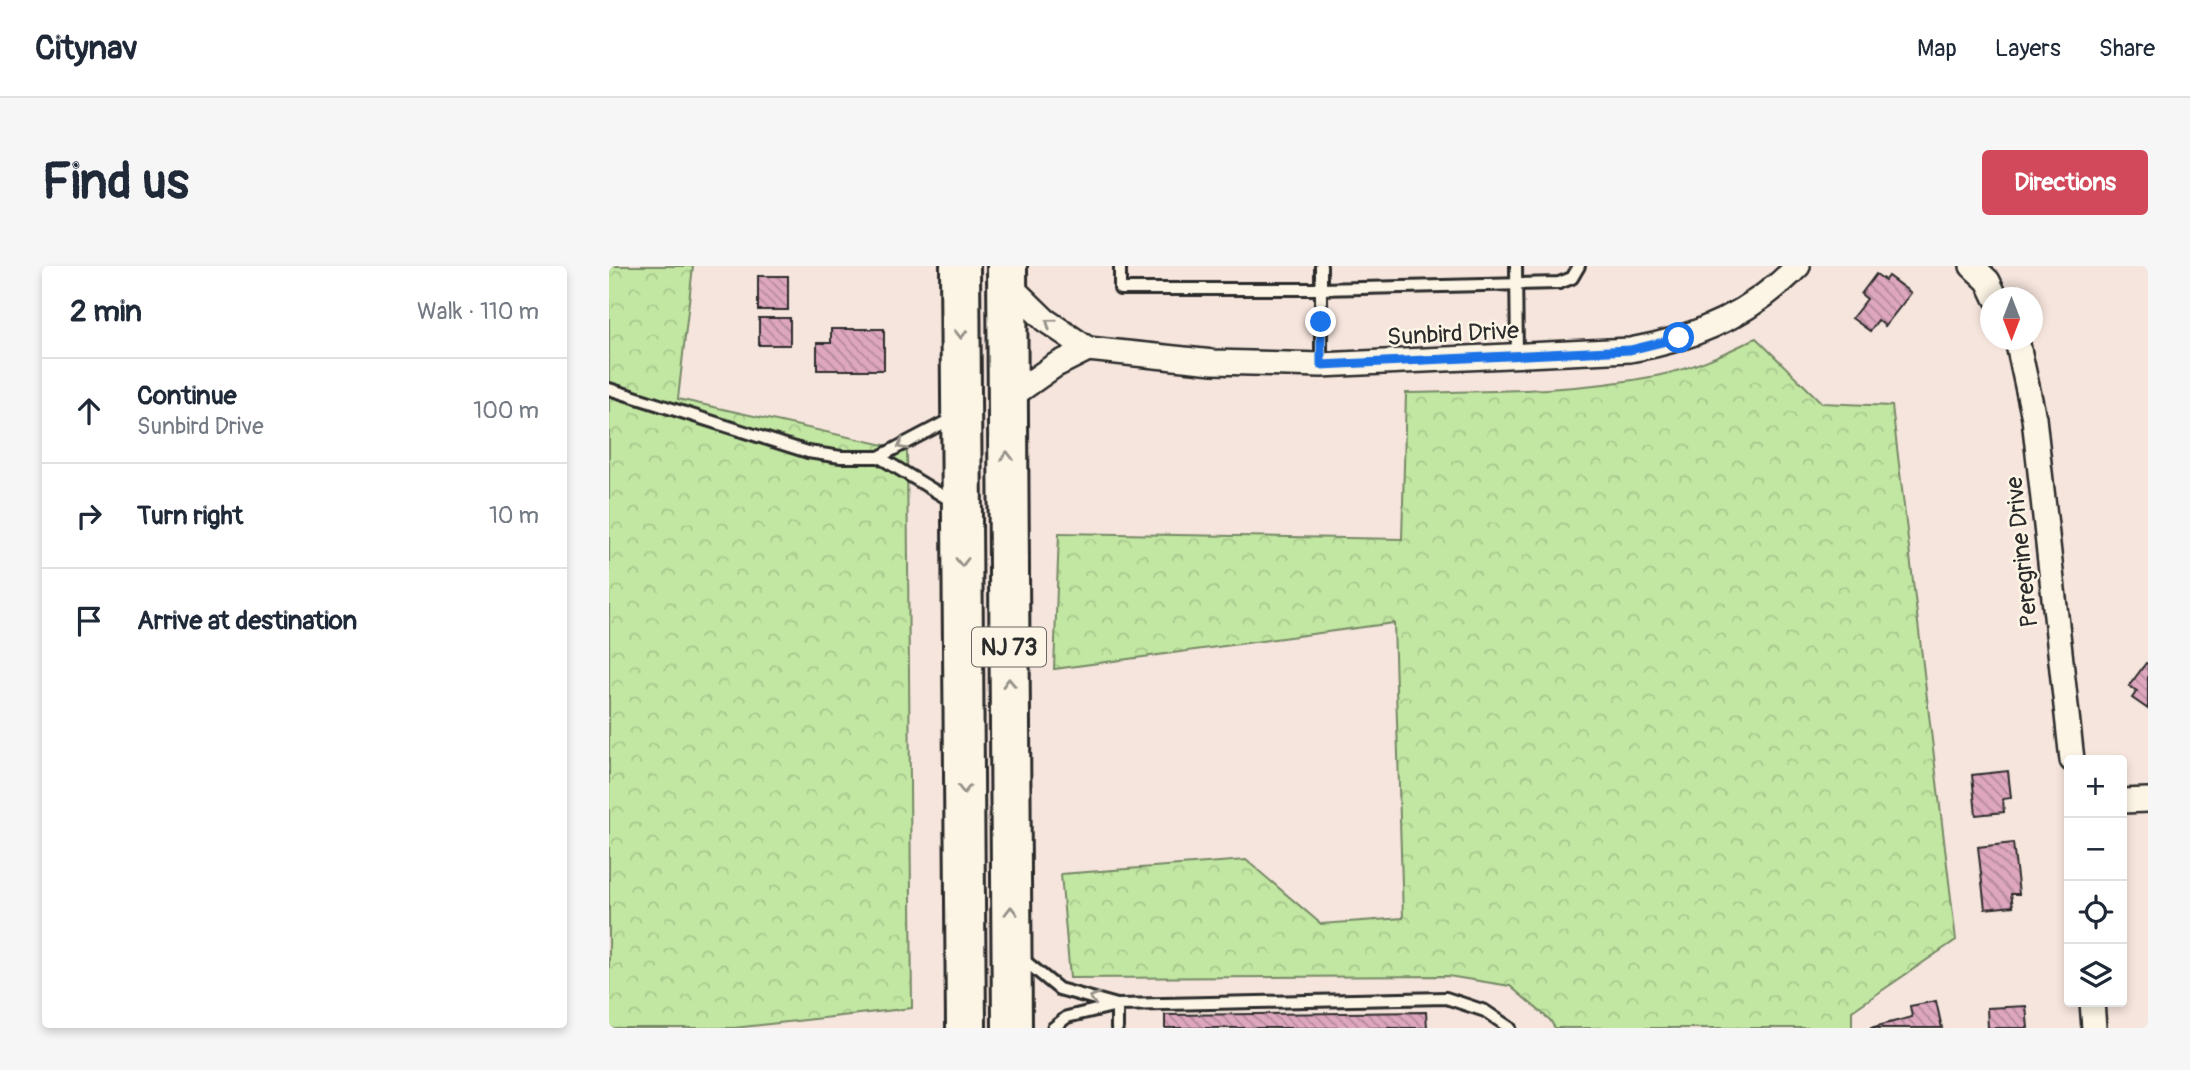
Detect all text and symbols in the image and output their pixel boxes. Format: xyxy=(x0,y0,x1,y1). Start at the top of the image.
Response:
text: Citynav xyxy=(35,28,138,69)
text: Map xyxy=(1917,34,1957,63)
text: Layers xyxy=(1995,34,2061,63)
text: Share xyxy=(2099,34,2155,63)
button: Directions xyxy=(1982,150,2148,215)
text: Find us xyxy=(42,152,189,213)
north arrow xyxy=(1980,287,2043,350)
text: 2 min xyxy=(70,293,142,330)
text: Walk · 110 m xyxy=(417,297,539,326)
route end xyxy=(1305,306,1336,337)
street label: Sunbird Drive xyxy=(1386,316,1520,352)
one-way arrow xyxy=(1045,319,1058,331)
route start xyxy=(1663,322,1694,353)
one-way arrow xyxy=(953,329,969,340)
text: Continue xyxy=(137,380,237,412)
icon: ahead xyxy=(70,392,108,430)
text: 100 m xyxy=(473,396,539,425)
text: Sunbird Drive xyxy=(137,412,264,441)
one-way arrow xyxy=(896,437,909,451)
one-way arrow xyxy=(1000,450,1015,461)
street label: Peregrine Drive xyxy=(2000,475,2044,629)
icon: right xyxy=(70,497,108,535)
text: Turn right xyxy=(137,500,243,532)
text: 10 m xyxy=(489,501,539,530)
one-way arrow xyxy=(954,557,970,567)
icon: arrive xyxy=(70,602,108,640)
text: Arrive at destination xyxy=(137,605,357,637)
road number: NJ 73 xyxy=(972,628,1046,666)
one-way arrow xyxy=(1001,678,1017,688)
map controls xyxy=(2064,755,2127,1007)
button: + xyxy=(2064,755,2127,818)
one-way arrow xyxy=(956,784,972,795)
button: − xyxy=(2064,818,2127,881)
button: locate xyxy=(2064,881,2127,944)
one-way arrow xyxy=(1003,905,1019,916)
button: layers xyxy=(2064,944,2127,1007)
one-way arrow xyxy=(1088,992,1100,1007)

